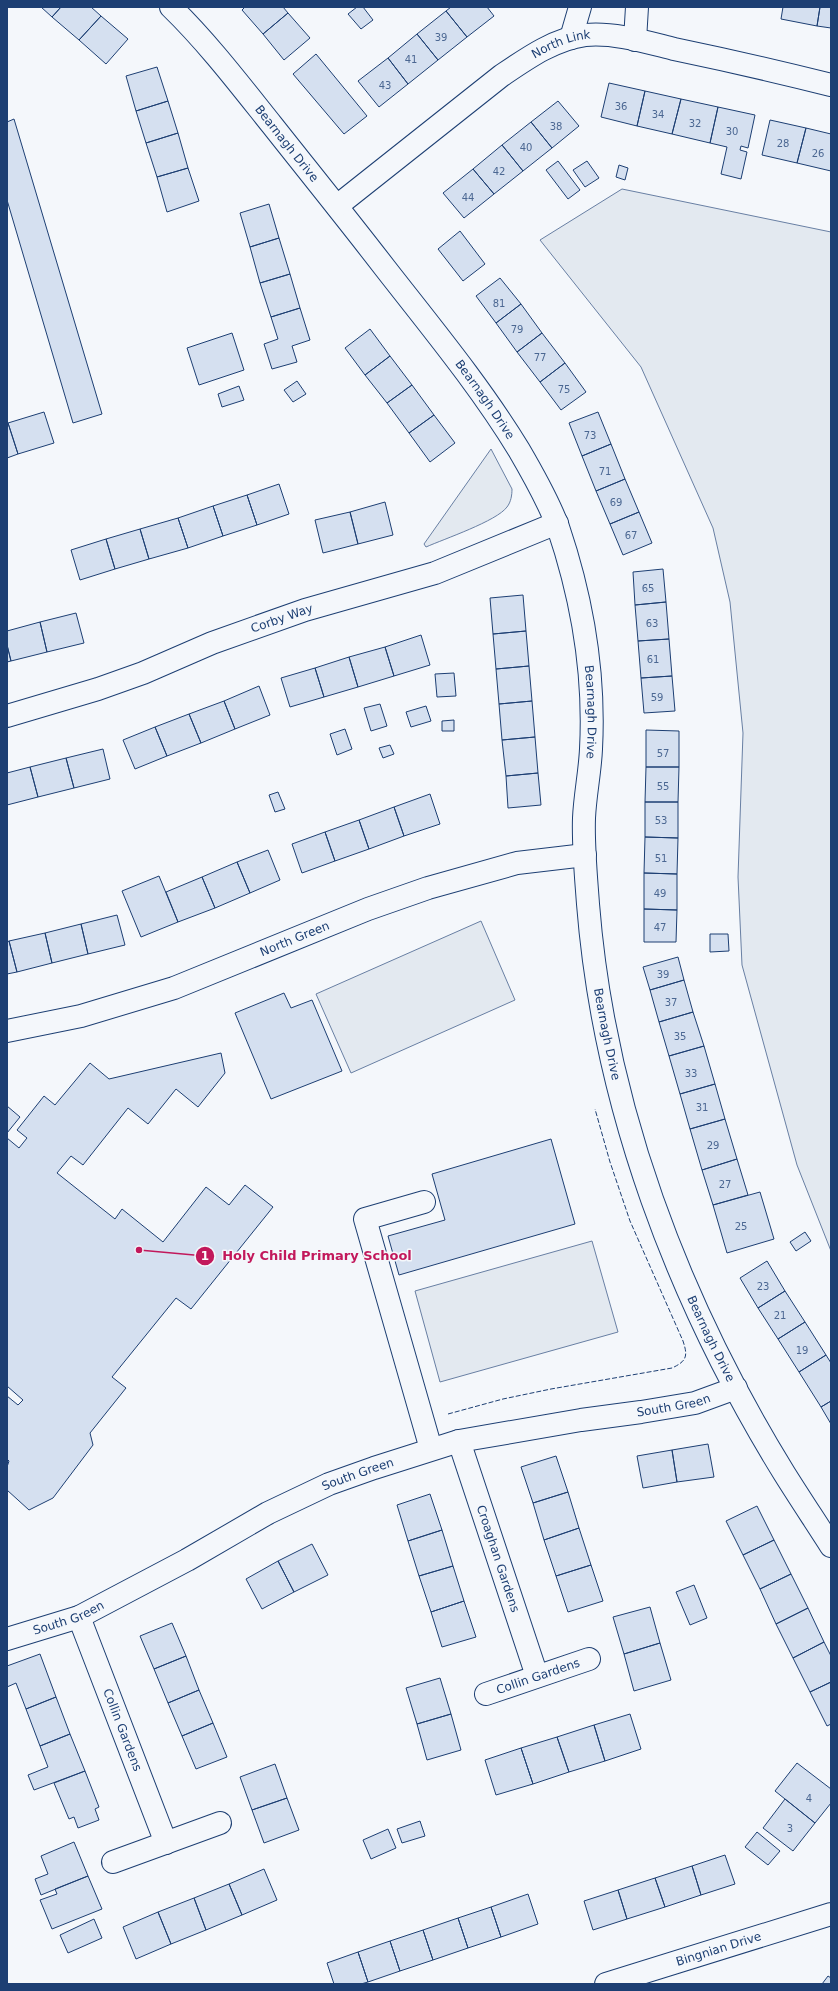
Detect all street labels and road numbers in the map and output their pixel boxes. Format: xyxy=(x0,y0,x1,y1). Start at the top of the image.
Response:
street label: North Link xyxy=(529,28,591,61)
street label: Bearnagh Drive xyxy=(252,103,321,185)
street label: Bearnagh Drive xyxy=(452,357,518,442)
street label: Corby Way xyxy=(249,601,314,636)
street label: Bearnagh Drive xyxy=(582,665,599,759)
street label: North Green xyxy=(258,918,332,959)
street label: Bearnagh Drive xyxy=(591,987,623,1082)
street label: Bearnagh Drive xyxy=(684,1294,738,1384)
street label: South Green xyxy=(636,1391,712,1420)
street label: South Green xyxy=(320,1455,395,1493)
street label: Croaghan Gardens xyxy=(474,1503,522,1614)
street label: South Green xyxy=(31,1598,106,1638)
street label: Collin Gardens xyxy=(494,1656,582,1697)
street label: Collin Gardens xyxy=(100,1687,145,1773)
street label: Bingnian Drive xyxy=(674,1929,763,1969)

